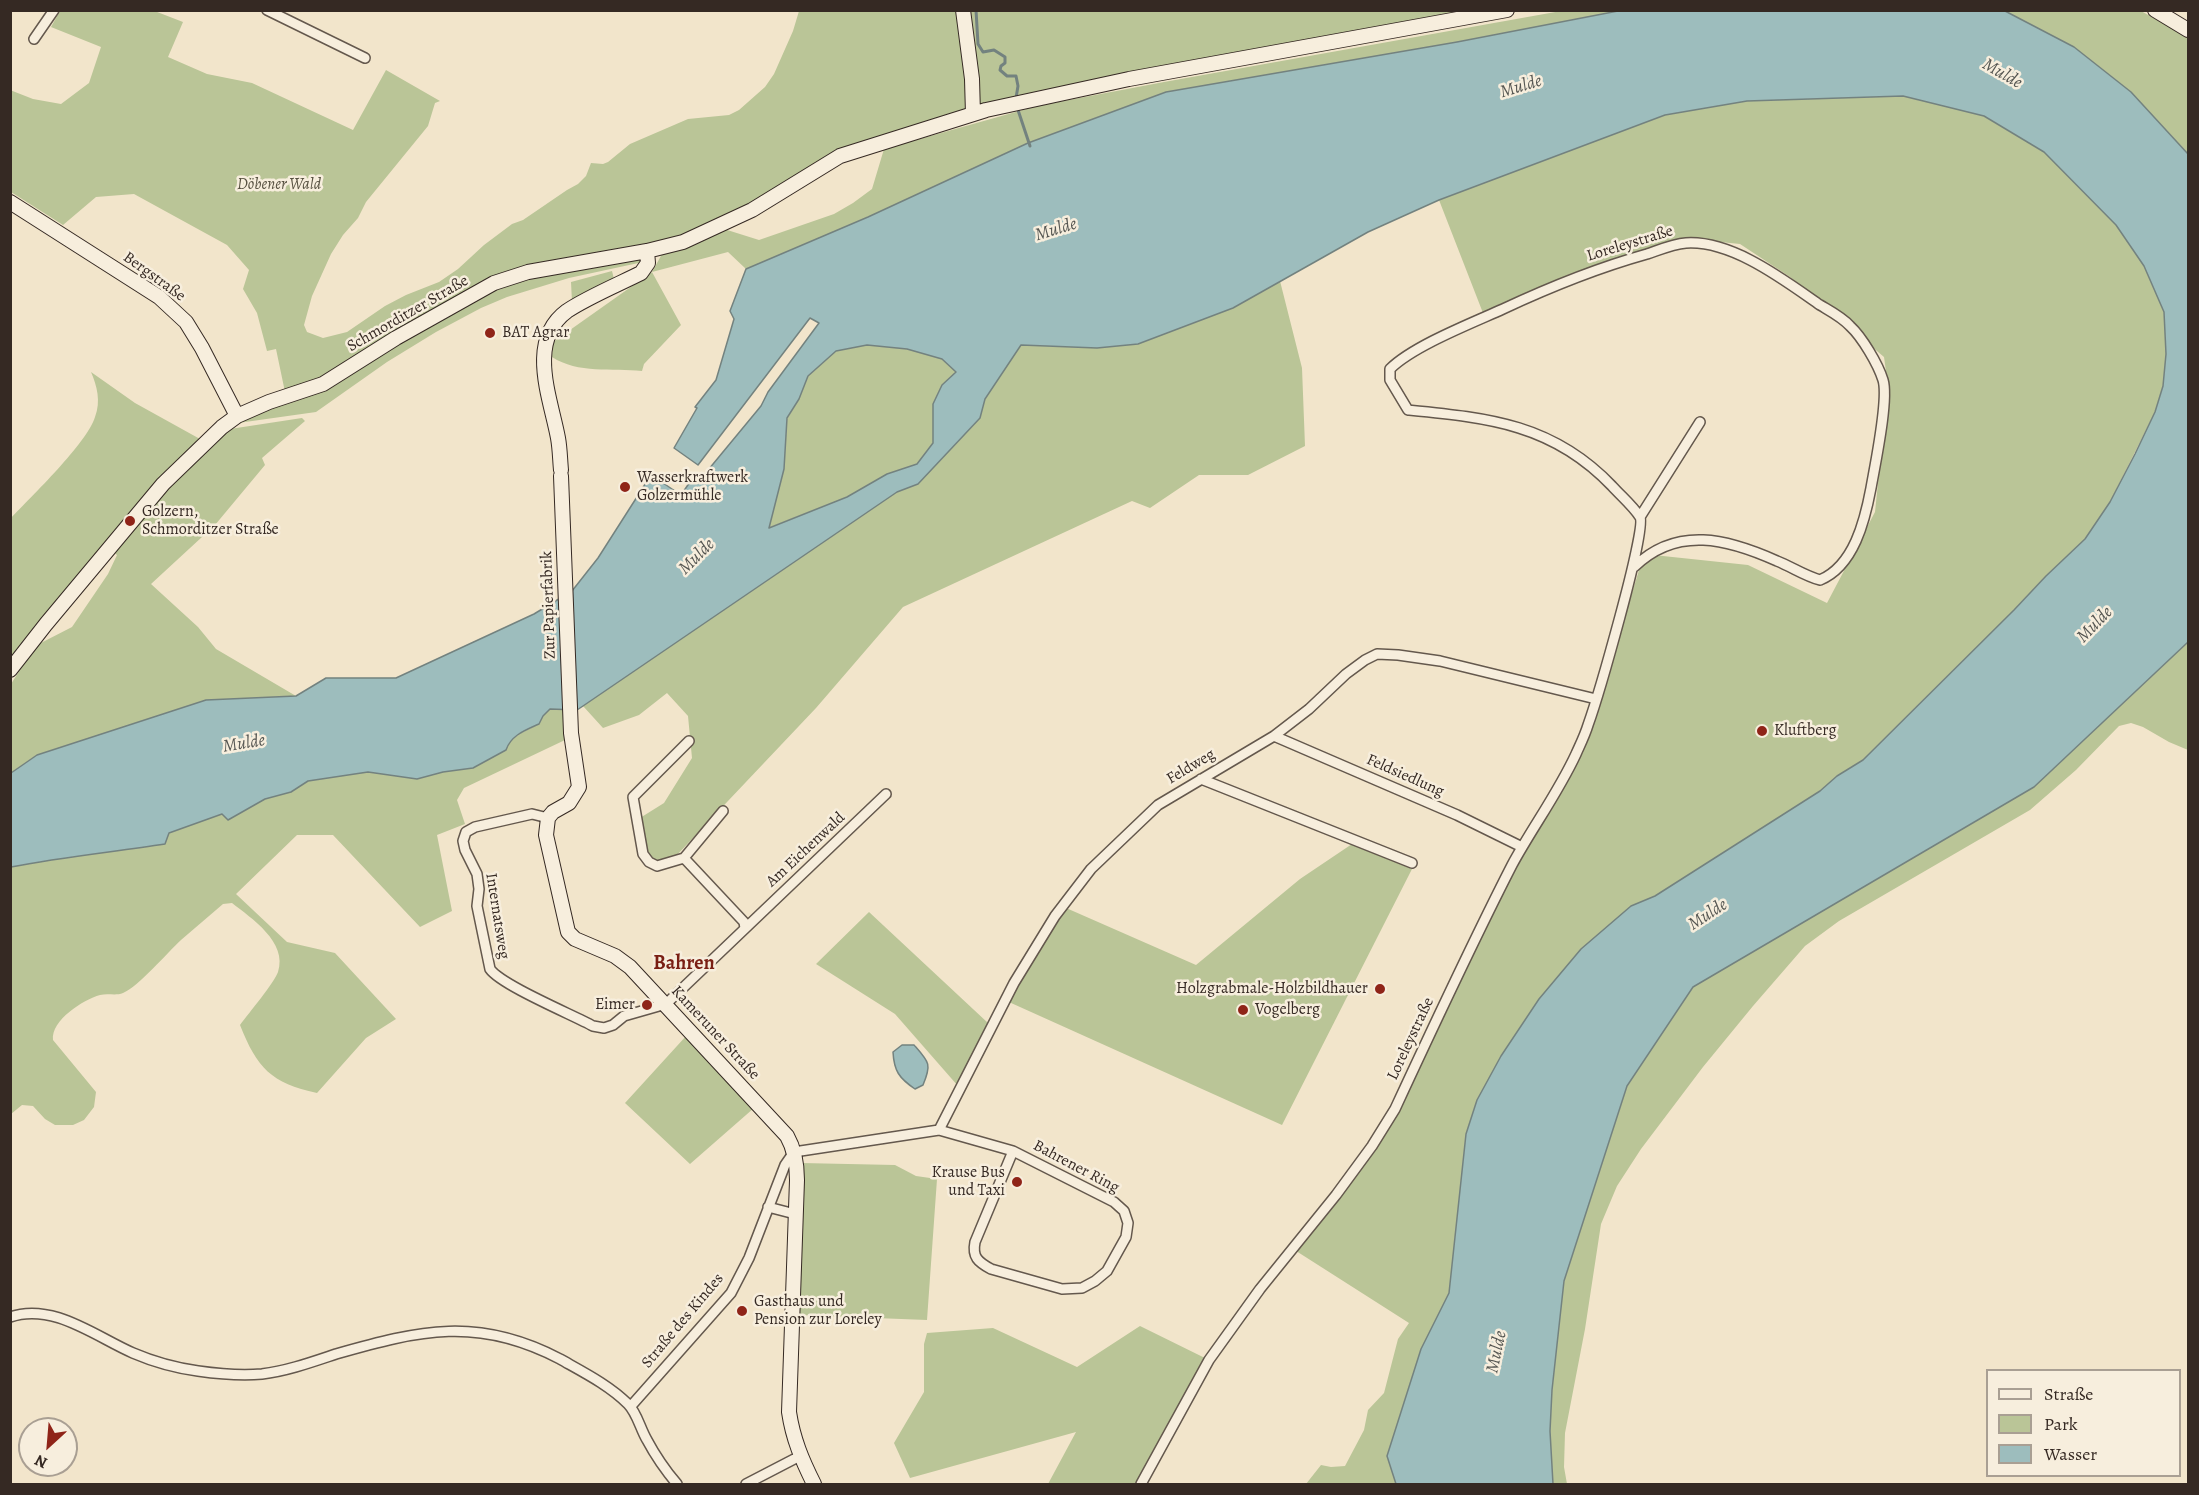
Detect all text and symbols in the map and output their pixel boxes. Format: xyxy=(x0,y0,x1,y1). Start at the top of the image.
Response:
water label: Mulde xyxy=(1978,54,2026,94)
water label: Mulde xyxy=(1498,70,1544,104)
park label: Döbener Wald xyxy=(237,175,321,195)
water label: Mulde xyxy=(1033,213,1079,247)
street label: Loreleystraße xyxy=(1585,222,1675,266)
street label: Bergstraße xyxy=(119,248,189,306)
street label: Schmorditzer Straße xyxy=(344,271,472,357)
place label: BAT Agrar xyxy=(502,323,569,343)
marker: BAT Agrar xyxy=(483,326,497,340)
place label: Wasserkraftwerk Golzermühle xyxy=(637,468,748,506)
marker: Wasserkraftwerk Golzermühle xyxy=(618,480,632,494)
place label: Golzern, Schmorditzer Straße xyxy=(142,502,279,540)
marker: Golzern, Schmorditzer Straße xyxy=(123,514,137,528)
water label: Mulde xyxy=(674,534,720,580)
street label: Zur Papierfabrik xyxy=(538,551,560,659)
water label: Mulde xyxy=(2073,602,2117,648)
place label: Kluftberg xyxy=(1774,721,1836,741)
marker: Kluftberg xyxy=(1755,724,1769,738)
water label: Mulde xyxy=(221,730,267,758)
street label: Feldweg xyxy=(1163,745,1219,789)
street label: Feldsiedlung xyxy=(1363,750,1447,802)
street label: Am Eichenwald xyxy=(763,809,849,891)
street label: Internatsweg xyxy=(481,872,513,960)
water label: Mulde xyxy=(1684,894,1732,936)
district label: Bahren xyxy=(653,952,715,976)
place label: Holzgrabmale-Holzbildhauer xyxy=(1176,979,1368,999)
street label: Kameruner Straße xyxy=(666,982,764,1084)
marker: Holzgrabmale-Holzbildhauer xyxy=(1373,982,1387,996)
place label: Eimer xyxy=(595,995,635,1015)
street label: Loreleystraße xyxy=(1383,995,1439,1083)
marker: Eimer xyxy=(640,998,654,1012)
place label: Vogelberg xyxy=(1255,1000,1320,1020)
marker: Vogelberg xyxy=(1236,1003,1250,1017)
street label: Bahrener Ring xyxy=(1030,1136,1122,1198)
place label: Krause Bus und Taxi xyxy=(931,1163,1005,1201)
marker: Krause Bus und Taxi xyxy=(1010,1175,1024,1189)
street label: Straße des Kindes xyxy=(638,1270,728,1372)
place label: Gasthaus und Pension zur Loreley xyxy=(754,1292,882,1330)
marker: Gasthaus und Pension zur Loreley xyxy=(735,1304,749,1318)
water label: Mulde xyxy=(1482,1329,1512,1375)
legend xyxy=(1986,1369,2181,1477)
text: Straße xyxy=(2044,1382,2093,1406)
text: Park xyxy=(2044,1412,2078,1436)
north arrow xyxy=(18,1417,78,1477)
text: Wasser xyxy=(2044,1442,2097,1466)
text: N xyxy=(31,1449,51,1474)

